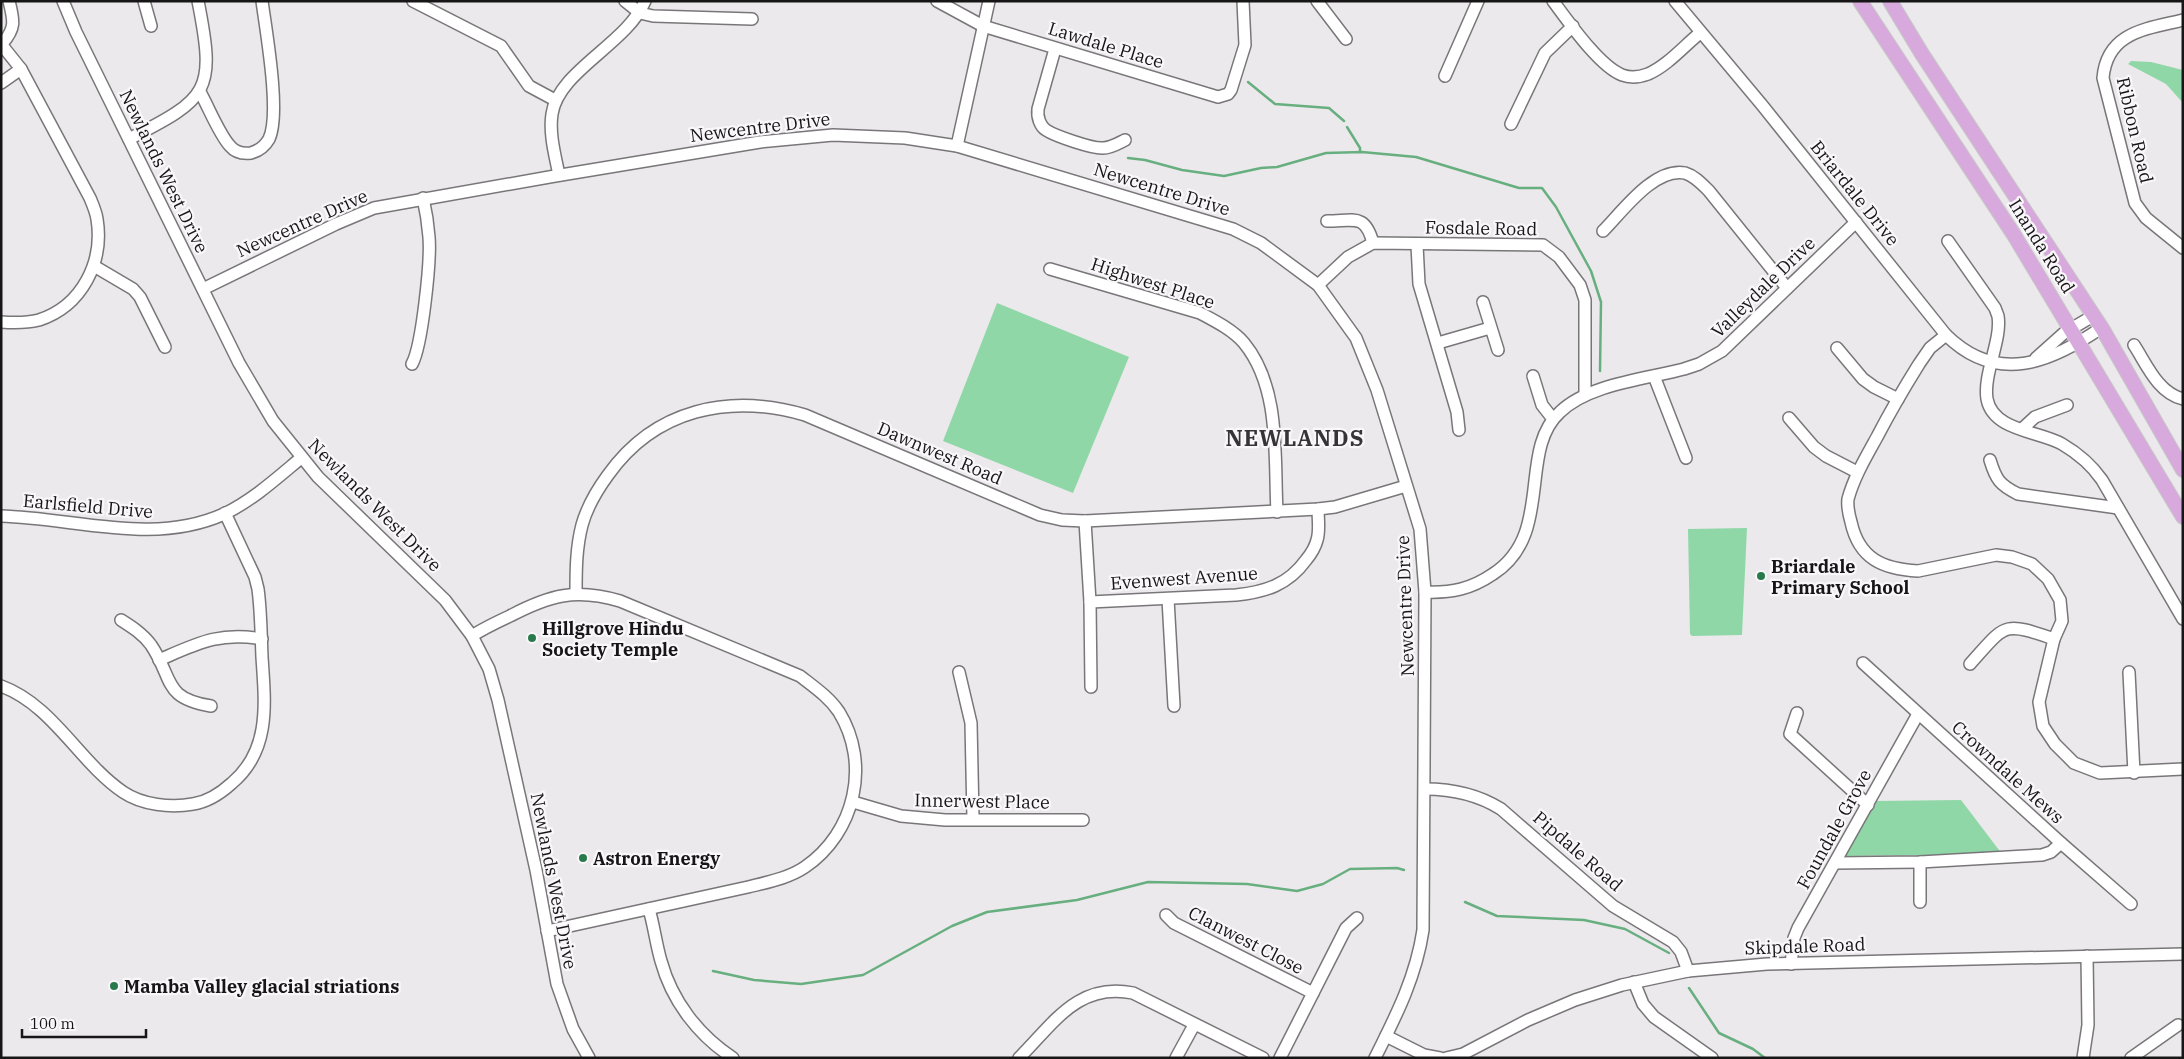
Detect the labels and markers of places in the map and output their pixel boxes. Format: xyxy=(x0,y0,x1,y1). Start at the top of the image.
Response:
place label: Briardale Primary School xyxy=(1771,555,1909,599)
marker: Briardale Primary School xyxy=(1755,570,1767,582)
place label: Hillgrove Hindu Society Temple xyxy=(542,617,684,661)
marker: Hillgrove Hindu Society Temple xyxy=(526,632,538,644)
place label: Astron Energy xyxy=(593,847,721,870)
marker: Astron Energy xyxy=(577,852,589,864)
place label: Mamba Valley glacial striations xyxy=(124,975,399,998)
marker: Mamba Valley glacial striations xyxy=(108,980,120,992)

